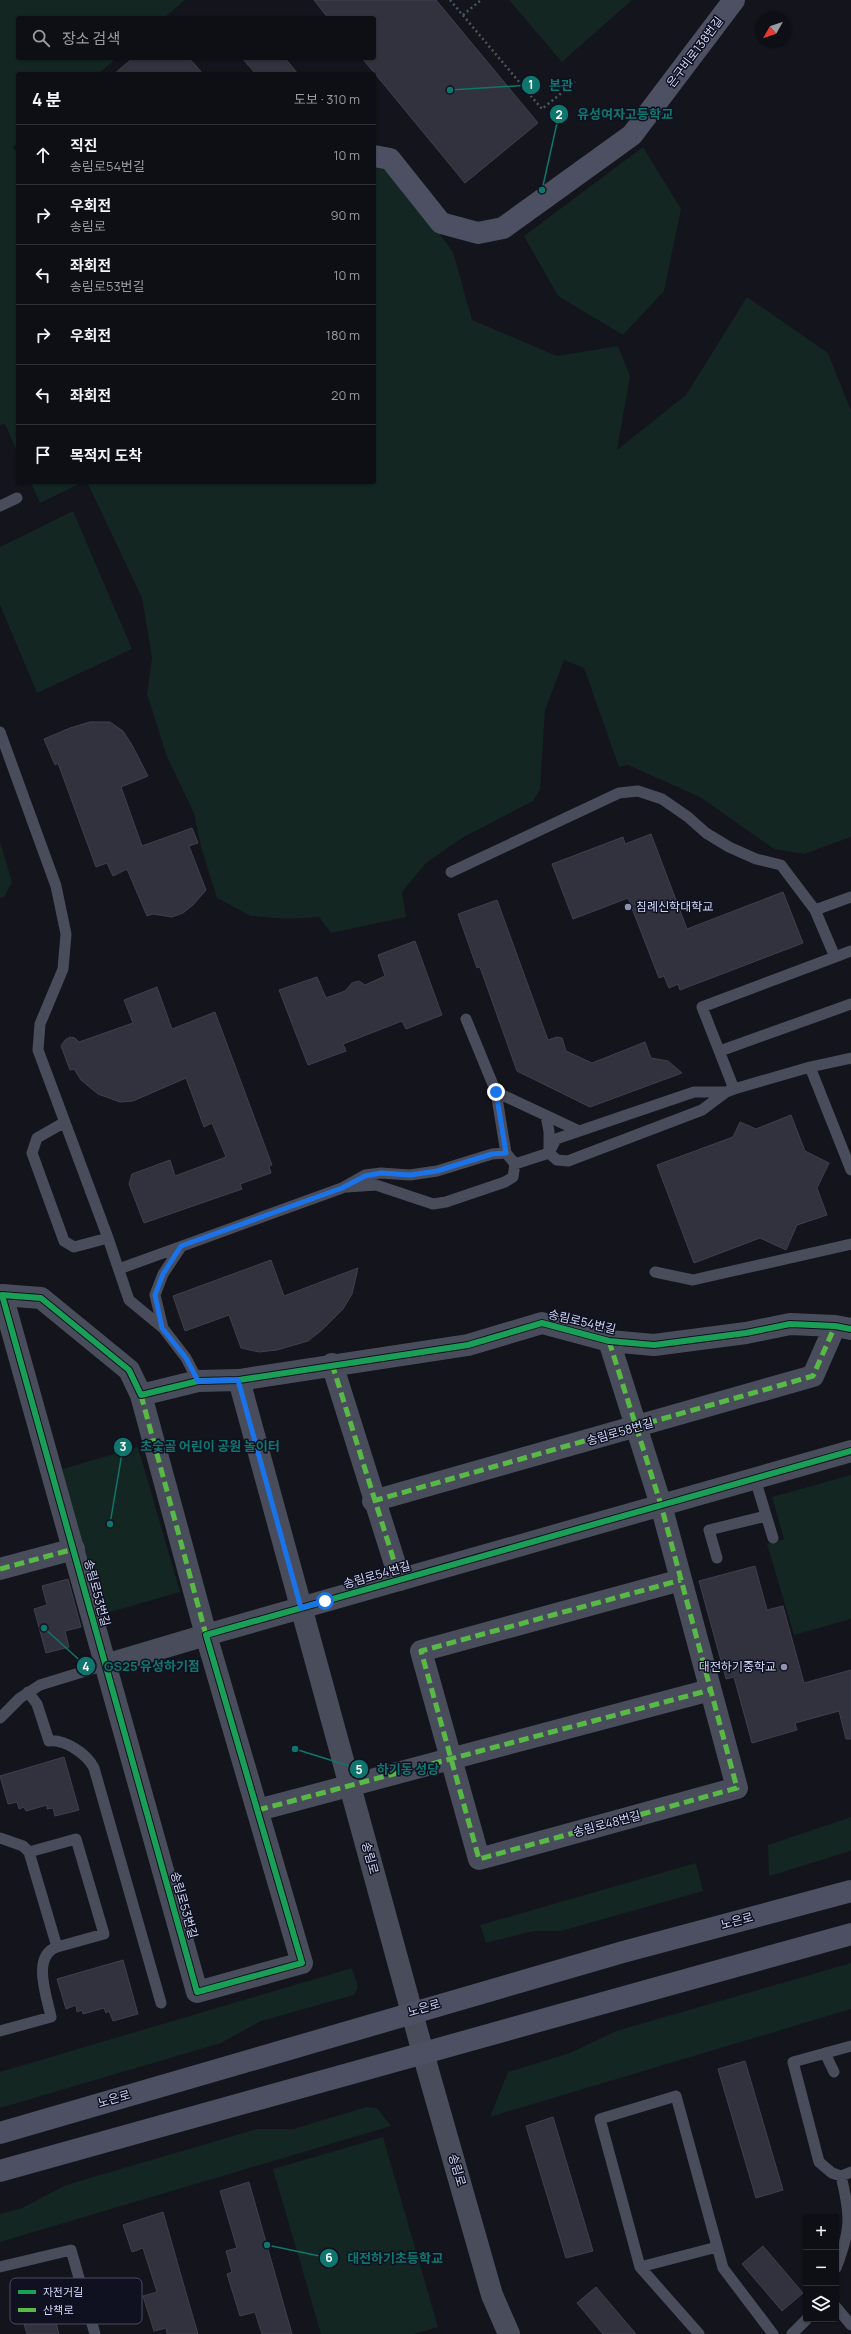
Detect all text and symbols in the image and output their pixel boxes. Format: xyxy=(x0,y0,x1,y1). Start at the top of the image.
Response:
north arrow xyxy=(755,12,791,48)
street label: 은구비로138번길 xyxy=(662,13,727,91)
search box xyxy=(16,16,376,60)
icon: search xyxy=(30,27,52,49)
text: 장소 검색 xyxy=(62,28,120,49)
callout: 본관 xyxy=(521,73,581,98)
text: 1 xyxy=(528,76,534,93)
text: 본관 xyxy=(549,76,573,94)
text: 4 분 xyxy=(32,88,61,111)
text: 도보 · 310 m xyxy=(294,90,360,108)
callout: 유성여자고등학교 xyxy=(549,102,681,127)
text: 유성여자고등학교 xyxy=(577,105,673,123)
text: 2 xyxy=(555,106,563,123)
text: 직진 xyxy=(70,135,98,156)
icon: ahead xyxy=(32,144,54,166)
text: 10 m xyxy=(333,146,360,164)
text: 송림로54번길 xyxy=(70,157,145,175)
text: 우회전 xyxy=(70,195,111,216)
icon: right xyxy=(32,204,54,226)
text: 90 m xyxy=(330,206,360,224)
text: 송림로 xyxy=(70,217,106,235)
text: 좌회전 xyxy=(70,255,111,276)
icon: left xyxy=(32,264,54,286)
text: 10 m xyxy=(333,266,360,284)
text: 송림로53번길 xyxy=(70,277,145,295)
icon: right xyxy=(32,324,54,346)
text: 우회전 xyxy=(70,325,111,346)
text: 180 m xyxy=(326,326,360,344)
icon: left xyxy=(32,384,54,406)
text: 좌회전 xyxy=(70,385,111,406)
text: 20 m xyxy=(331,386,360,404)
icon: arrive xyxy=(32,444,54,466)
text: 목적지 도착 xyxy=(70,445,142,466)
place label: 침례신학대학교 xyxy=(636,898,713,915)
marker: 침례신학대학교 xyxy=(623,902,633,912)
route end xyxy=(487,1083,505,1101)
street label: 송림로54번길 xyxy=(546,1305,618,1338)
street label: 송림로58번길 xyxy=(584,1414,655,1449)
callout: 초숯골 어린이 공원 놀이터 xyxy=(113,1434,288,1459)
text: 초숯골 어린이 공원 놀이터 xyxy=(140,1437,280,1455)
text: 3 xyxy=(120,1438,127,1455)
street label: 송림로53번길 xyxy=(80,1557,115,1628)
street label: 송림로54번길 xyxy=(341,1557,412,1592)
route start xyxy=(316,1592,334,1610)
callout: GS25 유성하기점 xyxy=(76,1654,208,1679)
text: GS25 유성하기점 xyxy=(104,1657,200,1675)
text: 4 xyxy=(82,1658,90,1675)
place label: 대전하기중학교 xyxy=(699,1658,776,1675)
marker: 대전하기중학교 xyxy=(779,1662,789,1672)
callout: 하기동 성당 xyxy=(349,1757,448,1782)
text: 하기동 성당 xyxy=(377,1760,439,1778)
text: 5 xyxy=(355,1761,363,1778)
street label: 송림로48번길 xyxy=(571,1806,643,1841)
street label: 송림로 xyxy=(358,1840,383,1876)
street label: 송림로53번길 xyxy=(167,1869,202,1940)
street label: 노은로 xyxy=(719,1908,755,1933)
street label: 노은로 xyxy=(406,1995,442,2020)
street label: 노은로 xyxy=(96,2086,132,2111)
street label: 송림로 xyxy=(445,2152,470,2188)
map controls xyxy=(803,2214,839,2322)
button: + xyxy=(803,2214,839,2250)
callout: 대전하기초등학교 xyxy=(319,2246,451,2271)
text: 6 xyxy=(325,2249,333,2266)
text: 대전하기초등학교 xyxy=(347,2249,443,2267)
button: − xyxy=(803,2250,839,2286)
legend xyxy=(10,2278,142,2324)
text: 자전거길 xyxy=(43,2284,83,2299)
button: layers xyxy=(803,2286,839,2322)
text: 산책로 xyxy=(43,2302,73,2317)

